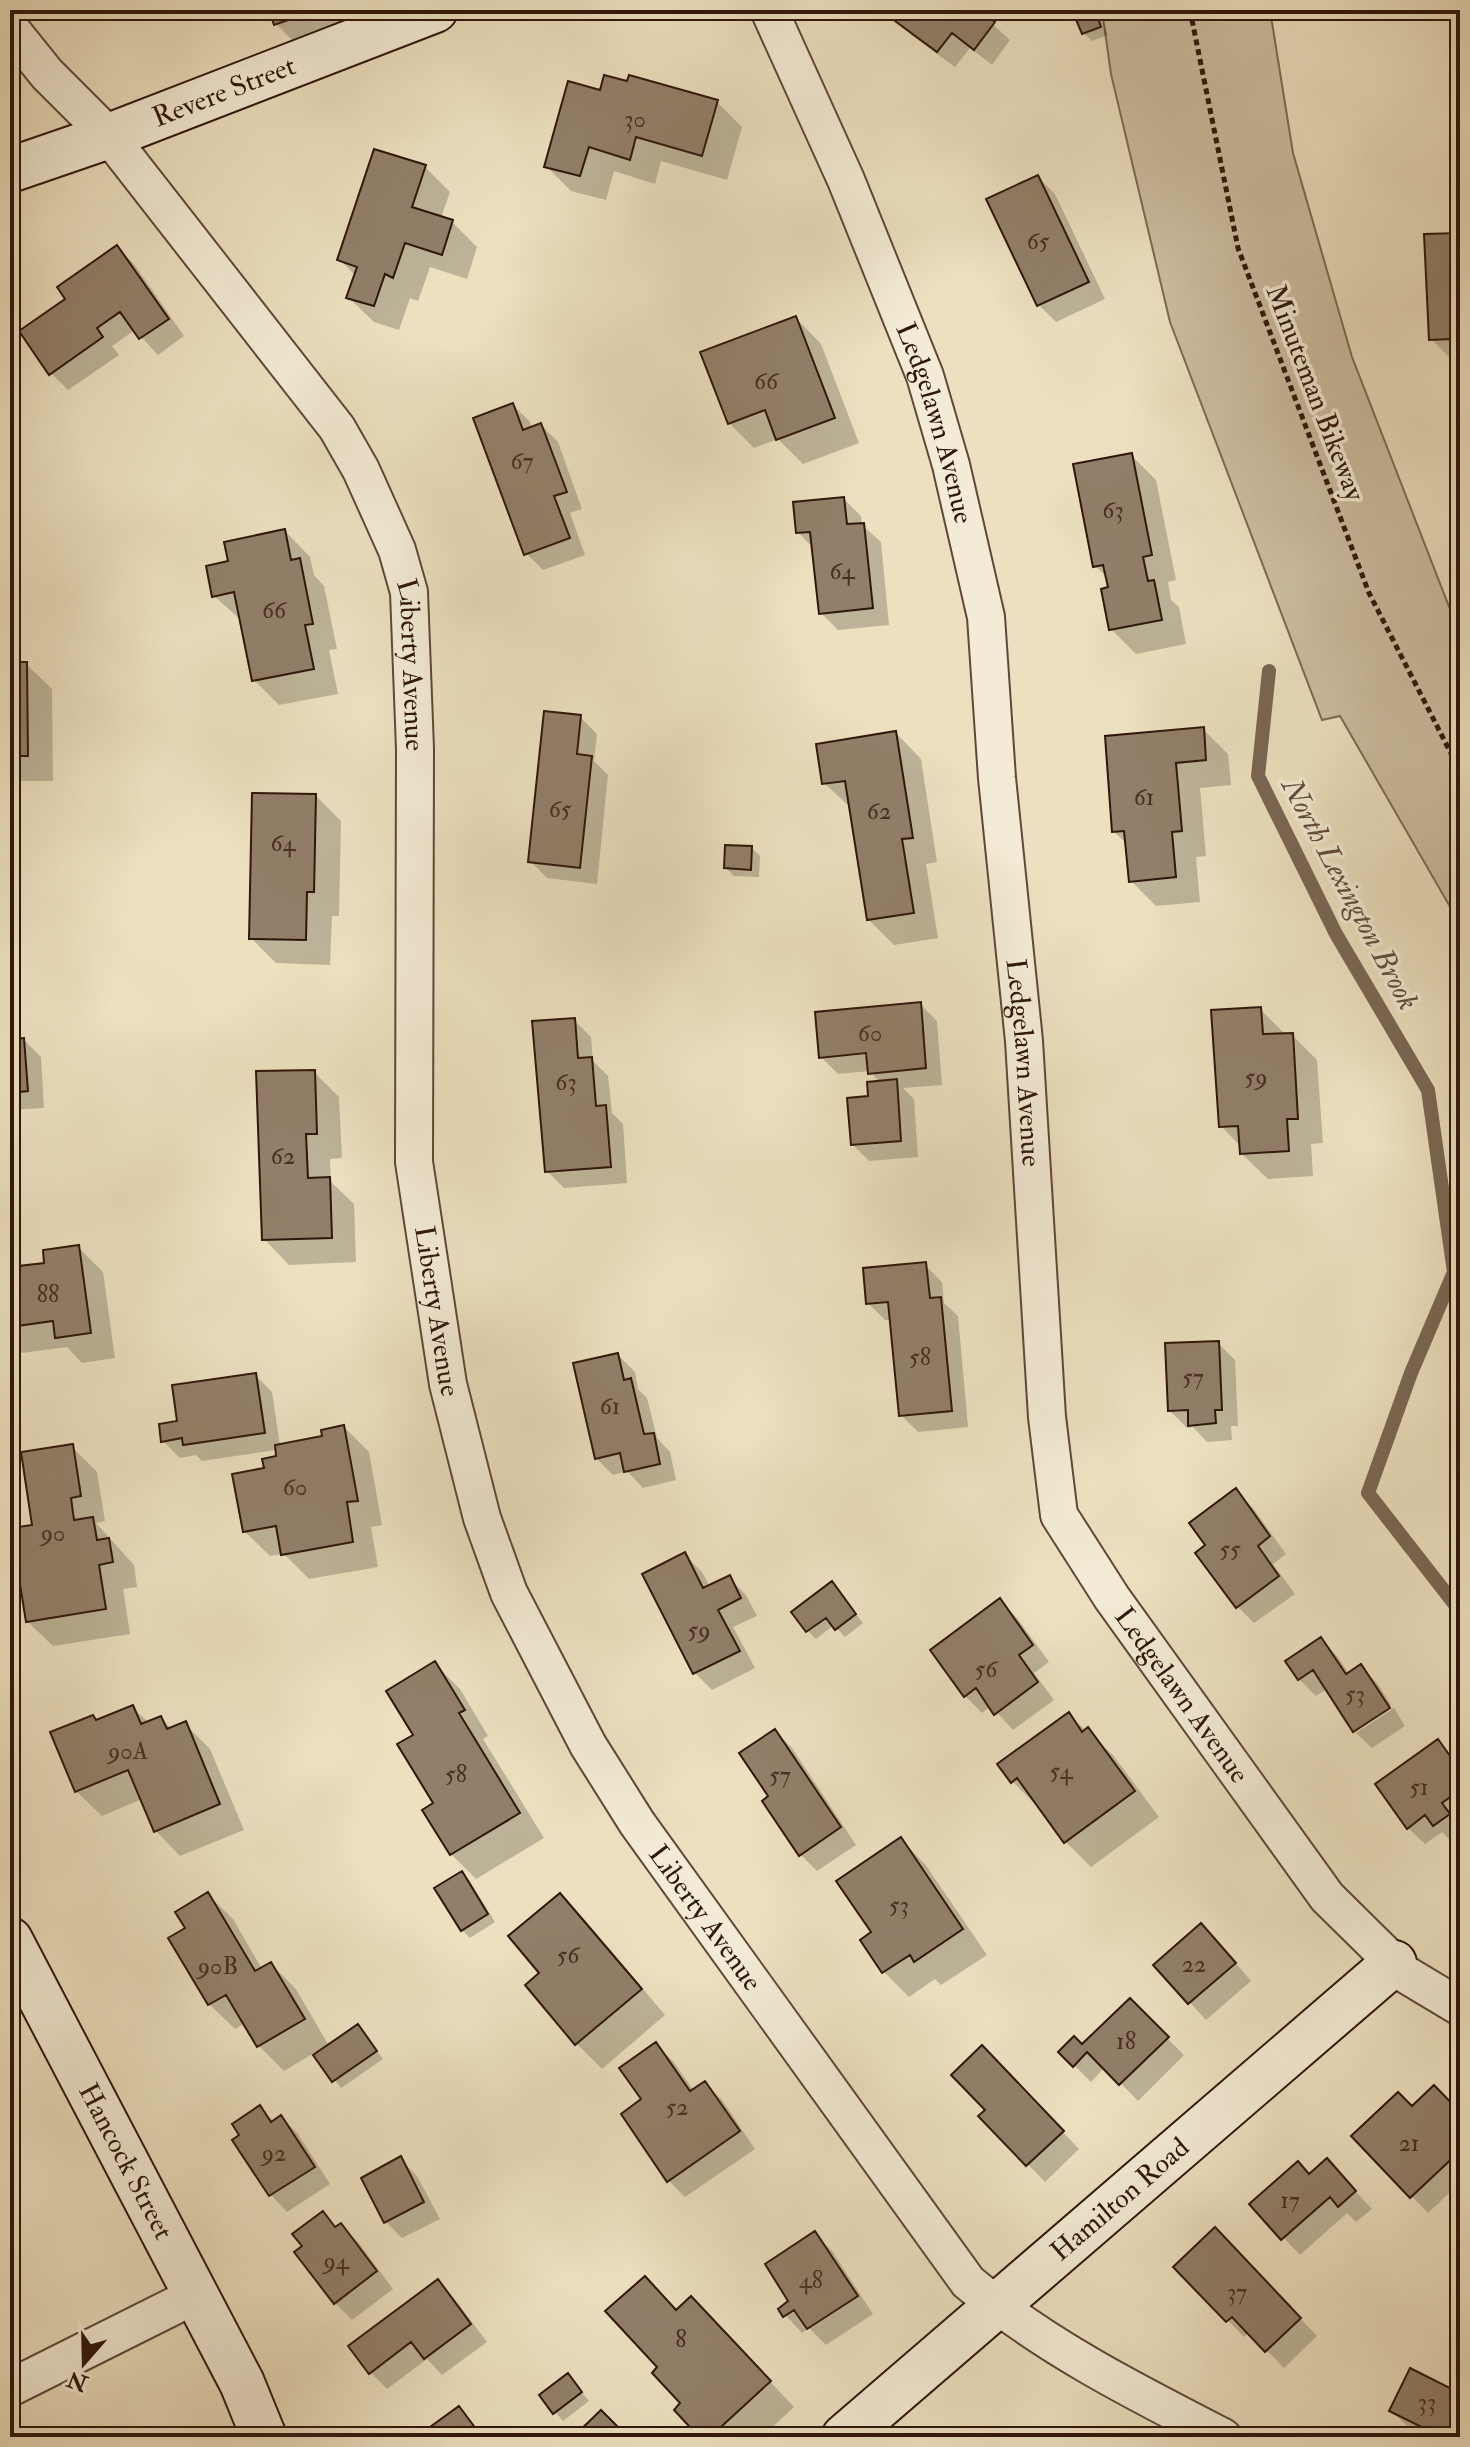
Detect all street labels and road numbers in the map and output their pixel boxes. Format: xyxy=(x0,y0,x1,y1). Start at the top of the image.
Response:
street label: Revere Street xyxy=(148,48,301,135)
street label: Minuteman Bikeway xyxy=(1258,280,1373,507)
street label: Ledgelawn Avenue xyxy=(888,317,981,527)
street label: Liberty Avenue xyxy=(389,575,433,752)
street label: Ledgelawn Avenue xyxy=(998,957,1049,1168)
street label: Liberty Avenue xyxy=(407,1224,468,1401)
street label: Ledgelawn Avenue xyxy=(1107,1600,1257,1790)
street label: Liberty Avenue xyxy=(641,1838,770,1998)
street label: Hancock Street xyxy=(71,2077,181,2246)
street label: Hamilton Road xyxy=(1043,2130,1196,2269)

